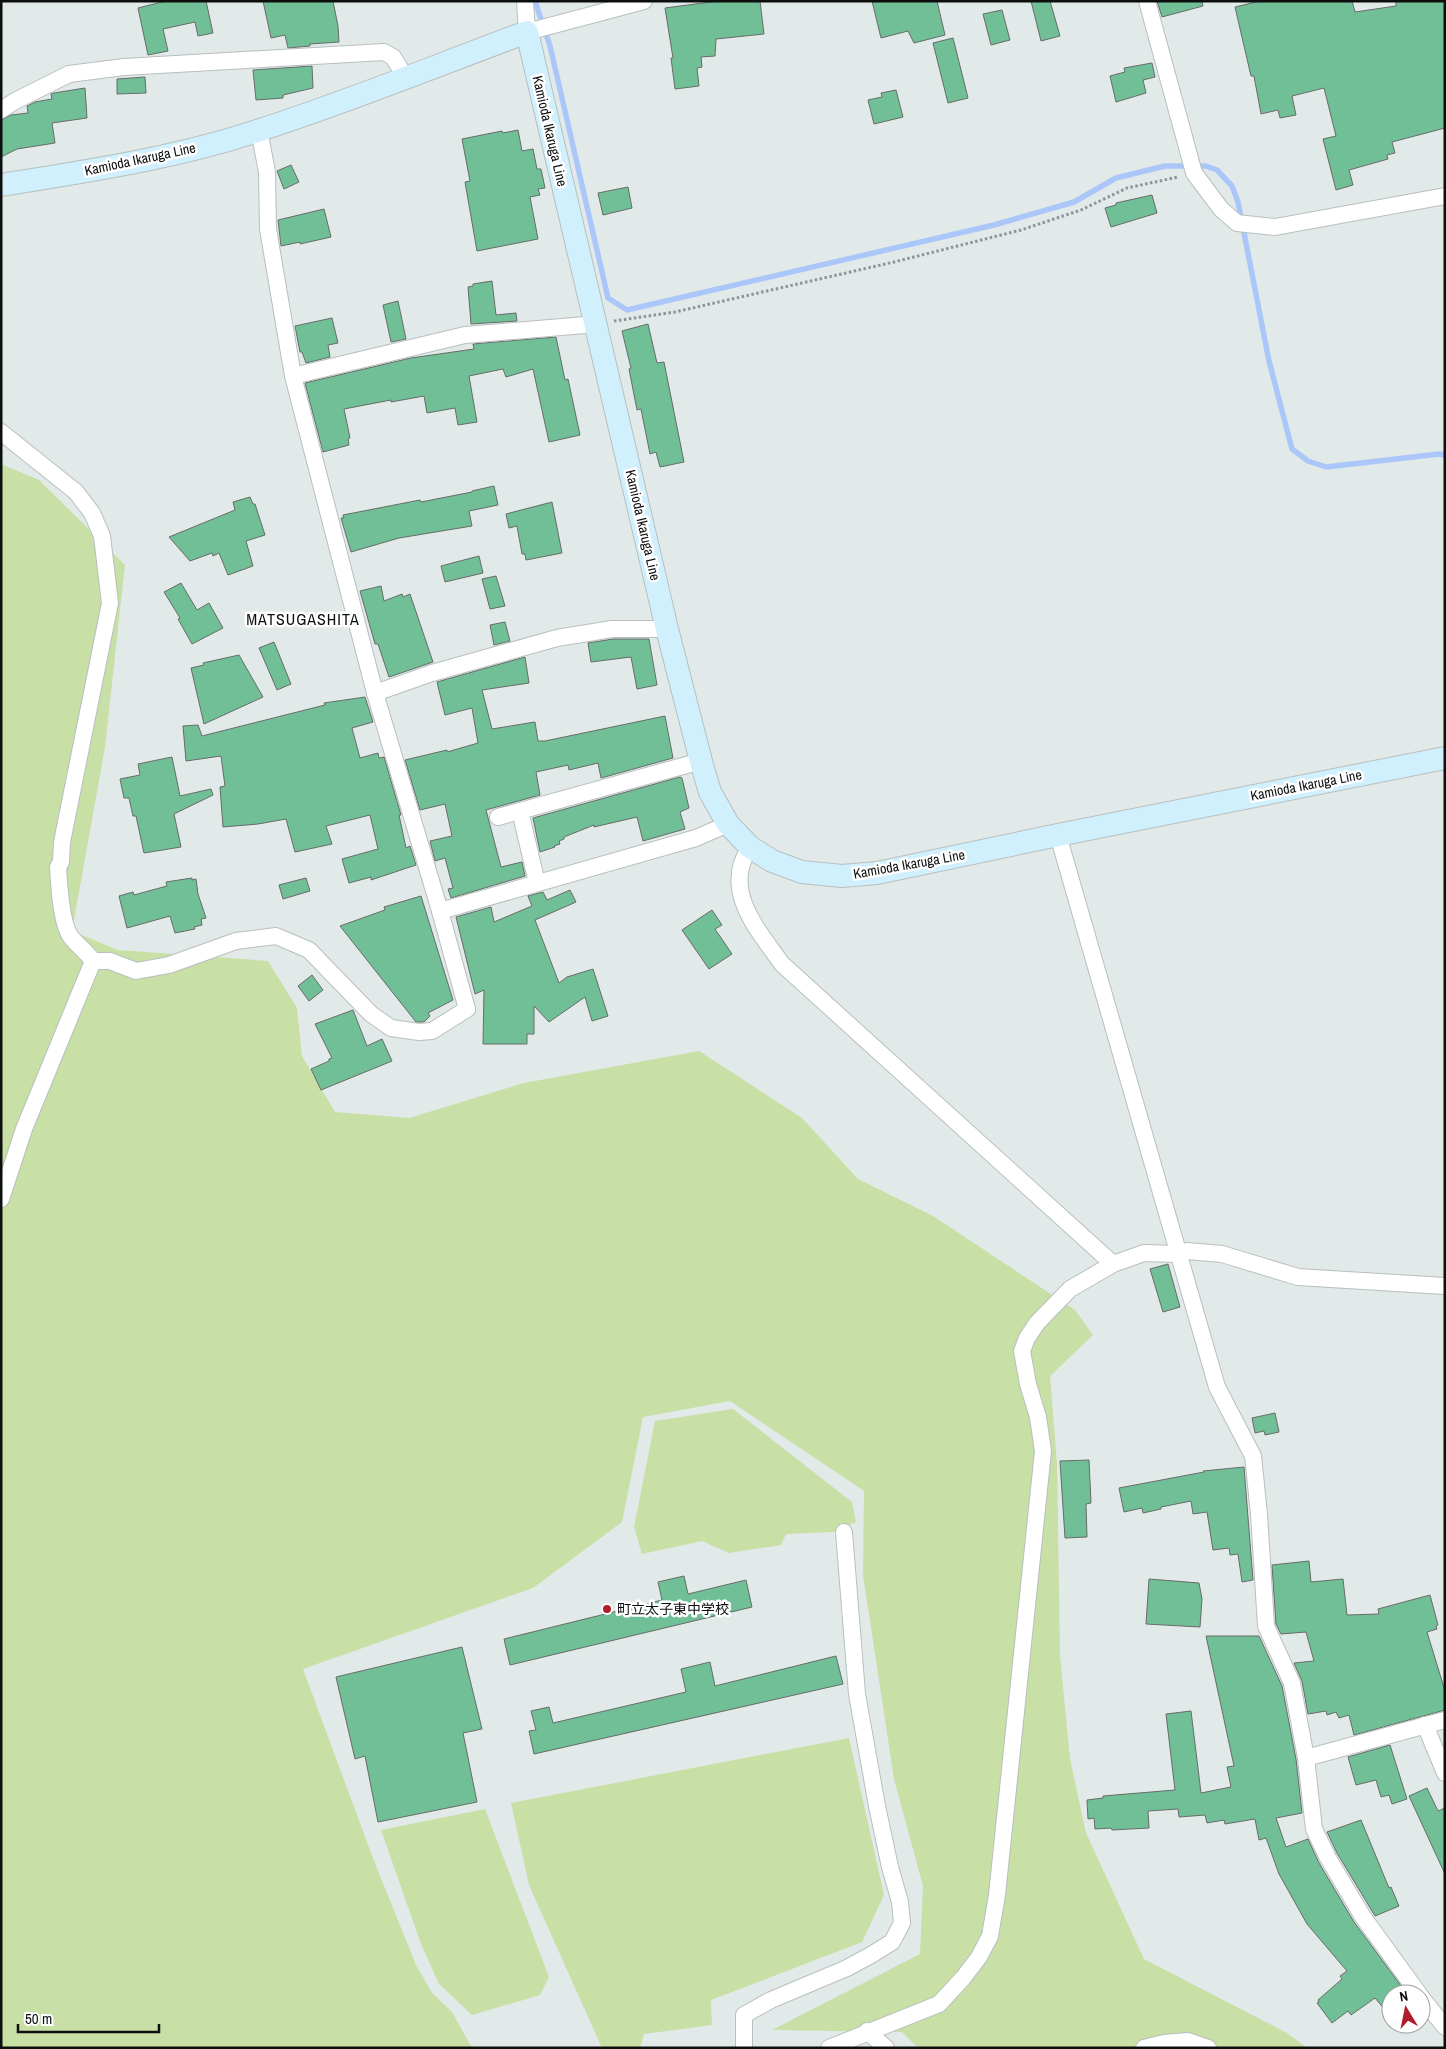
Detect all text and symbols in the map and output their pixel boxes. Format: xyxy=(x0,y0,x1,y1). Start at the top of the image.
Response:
street label: Kamioda Ikaruga Line xyxy=(529,74,571,188)
street label: Kamioda Ikaruga Line xyxy=(83,138,197,180)
street label: Kamioda Ikaruga Line xyxy=(622,468,664,582)
district label: MATSUGASHITA xyxy=(246,608,360,630)
street label: Kamioda Ikaruga Line xyxy=(1249,765,1363,805)
street label: Kamioda Ikaruga Line xyxy=(852,845,966,883)
place label: 町立太子東中学校 xyxy=(617,1600,729,1618)
marker: 町立太子東中学校 xyxy=(601,1603,613,1615)
north arrow xyxy=(1381,1984,1431,2034)
text: N xyxy=(1398,1987,1409,2006)
scale bar xyxy=(18,2002,159,2034)
text: 50 m xyxy=(25,2008,52,2029)

